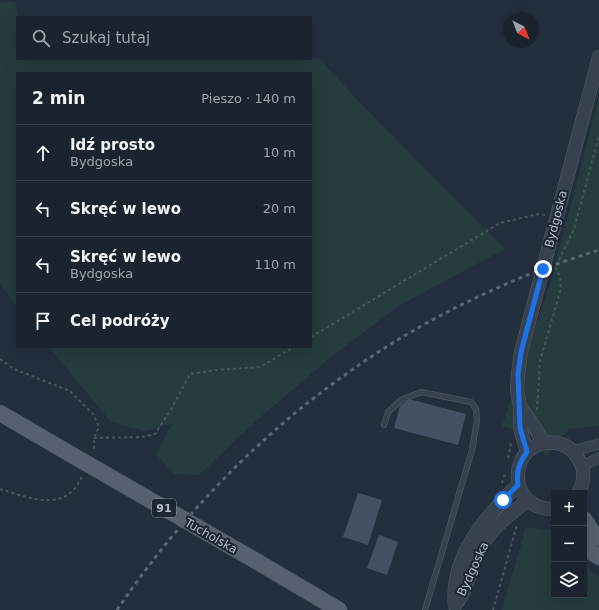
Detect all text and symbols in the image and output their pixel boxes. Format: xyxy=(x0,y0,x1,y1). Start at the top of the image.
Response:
north arrow xyxy=(503,12,539,48)
search box xyxy=(16,16,312,60)
icon: search xyxy=(30,27,52,49)
text: Szukaj tutaj xyxy=(62,29,150,47)
text: 2 min xyxy=(32,88,85,108)
text: Pieszo · 140 m xyxy=(201,91,296,106)
text: Idź prosto xyxy=(70,136,155,154)
icon: ahead xyxy=(32,142,54,164)
text: 10 m xyxy=(263,145,296,160)
text: Bydgoska xyxy=(70,154,133,169)
street label: Bydgoska xyxy=(542,189,570,249)
icon: left xyxy=(32,198,54,220)
text: Skręć w lewo xyxy=(70,200,181,218)
text: 20 m xyxy=(263,201,296,216)
text: Skręć w lewo xyxy=(70,248,181,266)
icon: left xyxy=(32,254,54,276)
text: 110 m xyxy=(254,257,296,272)
route end xyxy=(534,260,552,278)
text: Bydgoska xyxy=(70,266,133,281)
icon: arrive xyxy=(32,310,54,332)
text: Cel podróży xyxy=(70,312,170,330)
map controls xyxy=(551,490,587,598)
button: + xyxy=(551,490,587,526)
route start xyxy=(494,491,512,509)
road number: 91 xyxy=(152,499,176,517)
street label: Tucholska xyxy=(181,515,240,557)
button: − xyxy=(551,526,587,562)
street label: Bydgoska xyxy=(454,540,492,598)
button: layers xyxy=(551,562,587,598)

